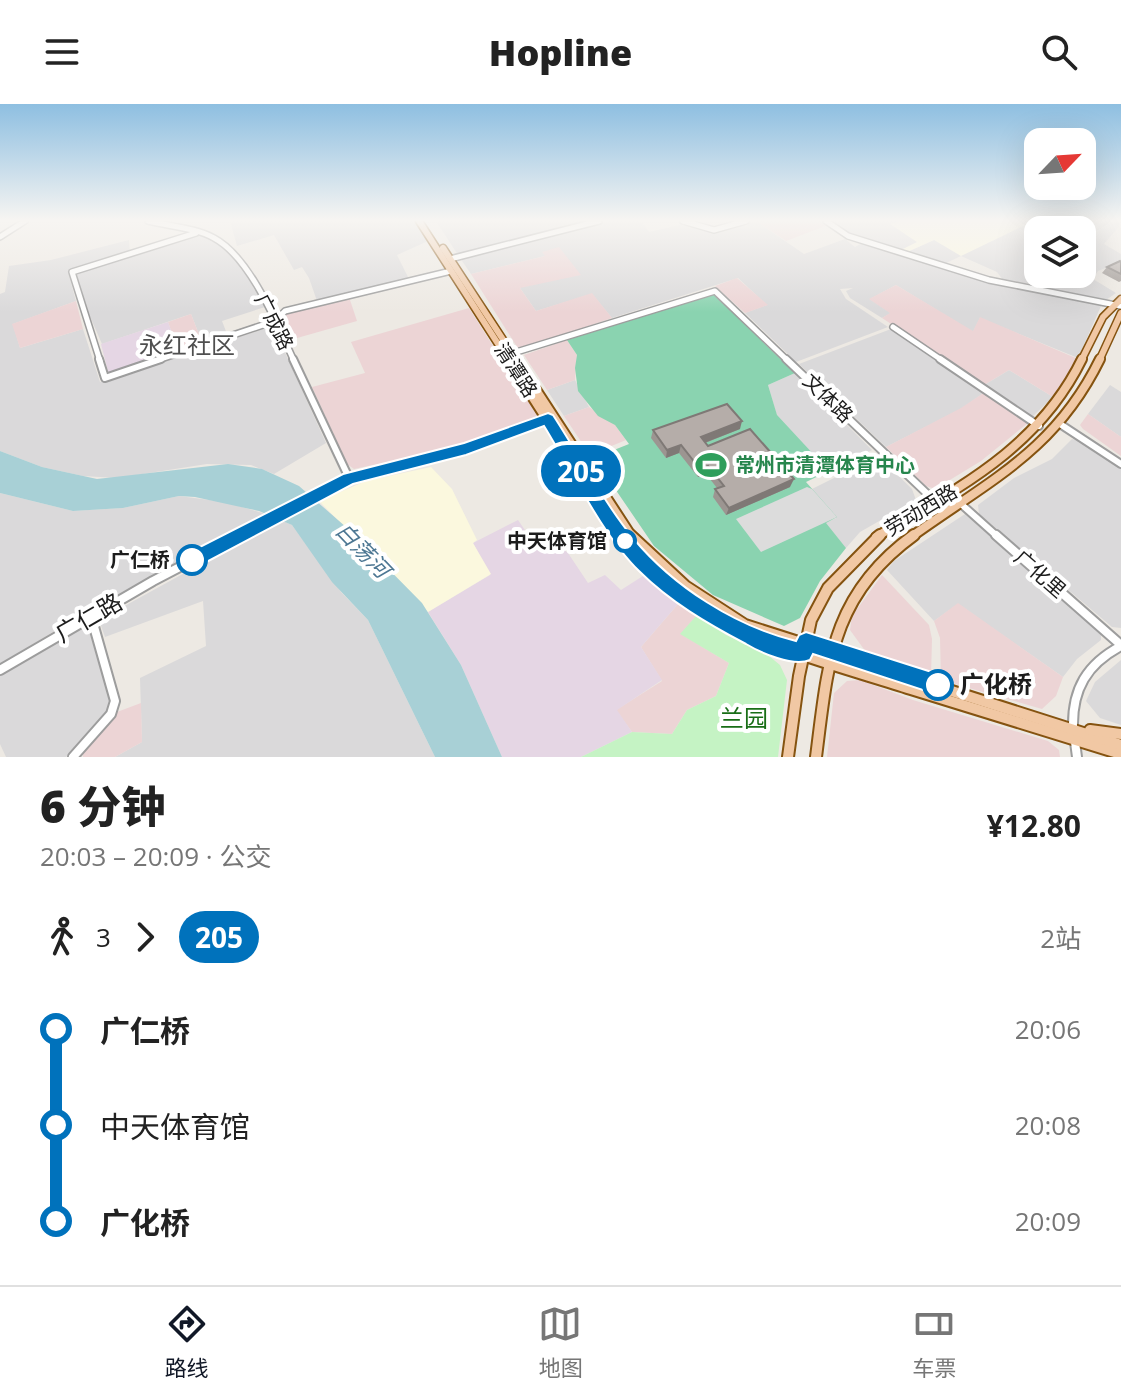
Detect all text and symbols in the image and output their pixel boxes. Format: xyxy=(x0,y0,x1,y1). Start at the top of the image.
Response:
text: Hopline xyxy=(489,28,632,77)
icon: menu xyxy=(40,30,84,74)
icon: search xyxy=(1037,30,1081,74)
north arrow xyxy=(1024,128,1096,200)
map controls xyxy=(1024,128,1096,288)
button: layers xyxy=(1024,216,1096,288)
street label: 广成路 xyxy=(249,289,300,355)
district label: 永红社区 xyxy=(139,328,235,361)
street label: 清潭路 xyxy=(489,337,544,402)
street label: 文体路 xyxy=(797,367,859,428)
line badge: 205 xyxy=(535,445,627,497)
sports icon: 常州市清潭体育中心 xyxy=(694,448,728,482)
place label: 常州市清潭体育中心 xyxy=(735,451,915,478)
text: 205 xyxy=(557,452,605,490)
street label: 劳动西路 xyxy=(880,477,962,542)
water label: 白荡河 xyxy=(330,515,400,586)
place label: 中天体育馆 xyxy=(507,527,607,554)
marker: 中天体育馆 xyxy=(614,530,636,552)
street label: 广化里 xyxy=(1009,544,1072,603)
marker: 广仁桥 xyxy=(177,545,207,575)
place label: 广仁桥 xyxy=(110,546,170,573)
street label: 广仁路 xyxy=(49,584,128,649)
place label: 广化桥 xyxy=(960,667,1032,700)
marker: 广化桥 xyxy=(923,670,953,700)
park label: 兰园 xyxy=(720,701,768,734)
text: 6 分钟 xyxy=(40,776,165,836)
text: ¥12.80 xyxy=(987,805,1081,846)
text: 20:03 – 20:09 · 公交 xyxy=(40,838,271,874)
icon: walk xyxy=(40,915,84,959)
icon: forward xyxy=(123,915,167,959)
text: 205 xyxy=(195,918,243,956)
text: 3 xyxy=(96,919,111,955)
text: 2站 xyxy=(1040,920,1081,956)
text: 广仁桥 xyxy=(100,1010,190,1051)
text: 20:06 xyxy=(1015,1011,1081,1047)
text: 中天体育馆 xyxy=(100,1106,250,1147)
text: 20:08 xyxy=(1015,1107,1081,1143)
text: 广化桥 xyxy=(100,1202,190,1243)
text: 20:09 xyxy=(1015,1203,1081,1239)
tab: 路线 xyxy=(165,1302,209,1382)
tab: 地图 xyxy=(538,1302,582,1382)
tab: 车票 xyxy=(912,1302,956,1382)

